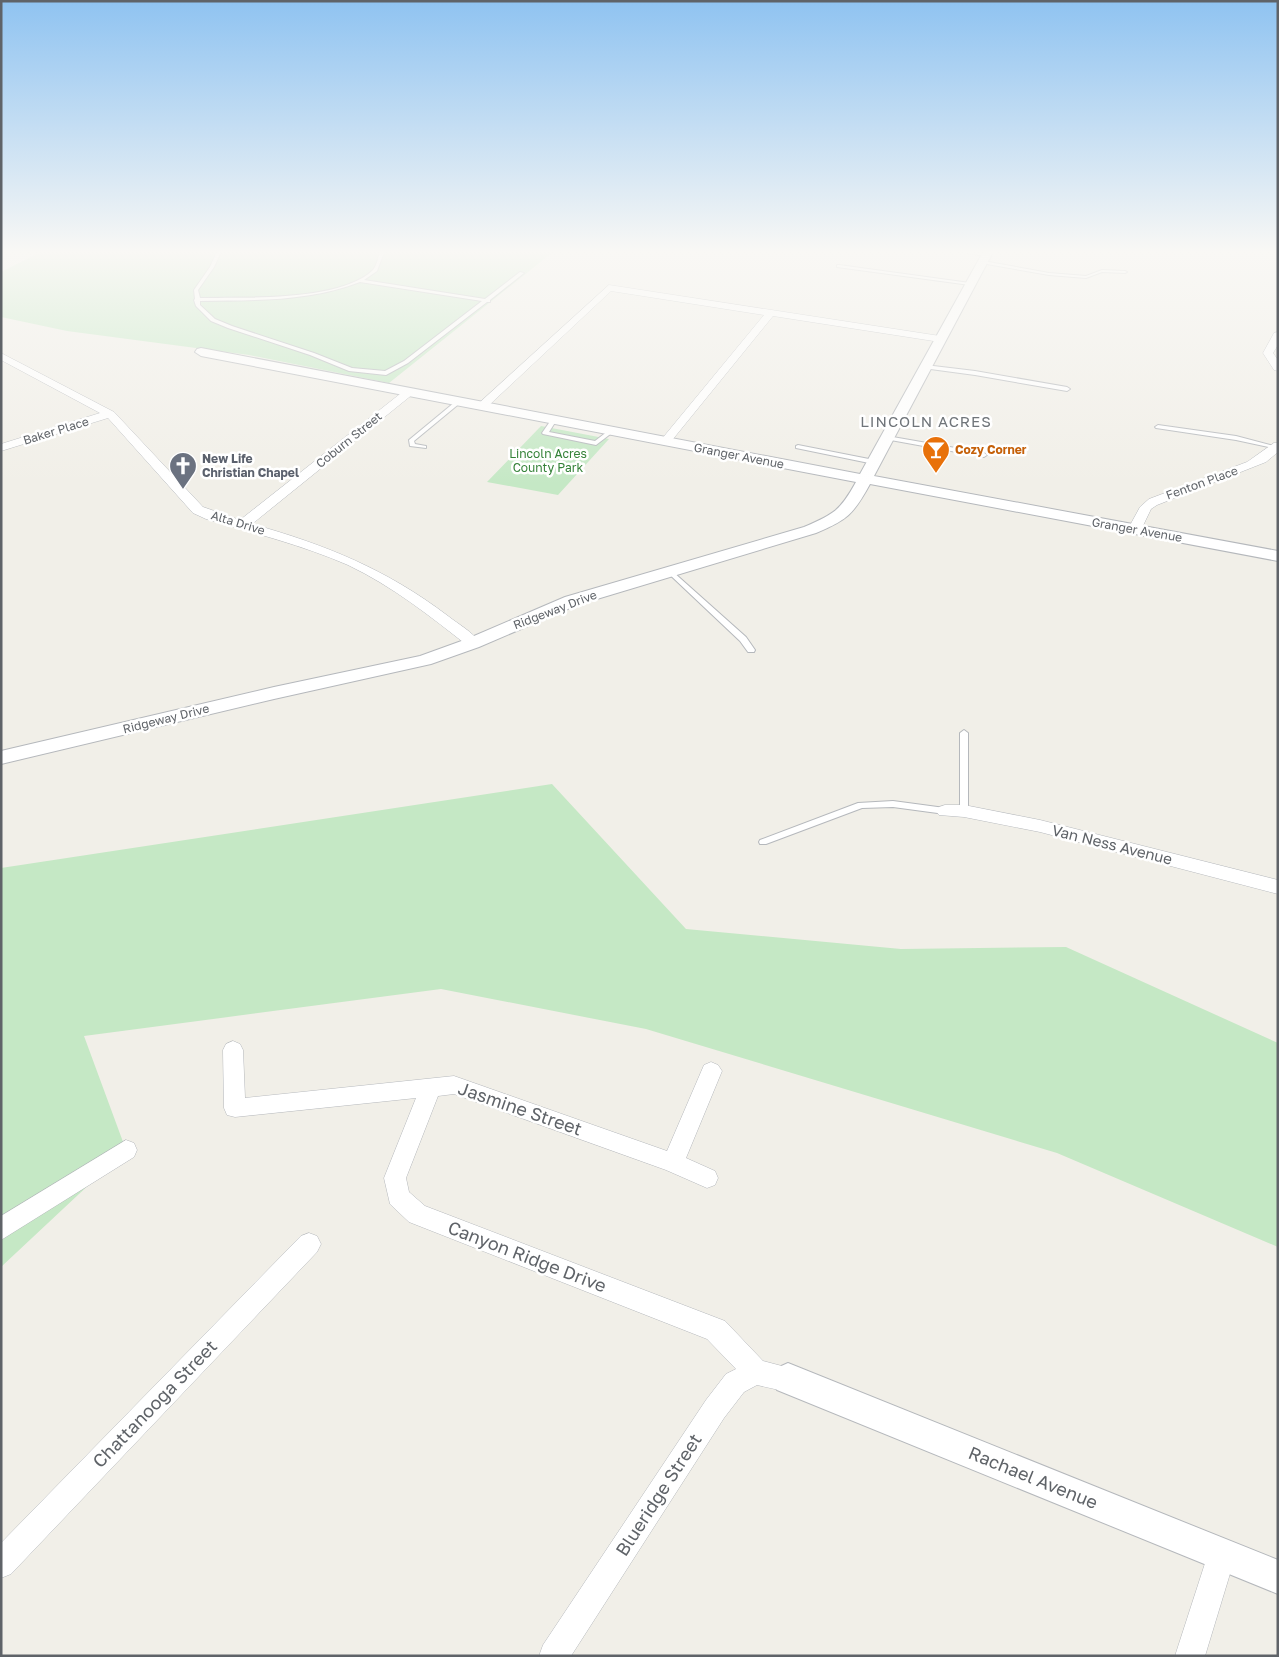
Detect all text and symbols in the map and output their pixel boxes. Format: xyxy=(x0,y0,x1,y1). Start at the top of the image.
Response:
street label: Coburn Street xyxy=(313,408,385,471)
district label: LINCOLN ACRES xyxy=(860,412,992,430)
street label: Baker Place xyxy=(21,413,91,448)
bar icon: Cozy Corner xyxy=(921,435,951,474)
street label: Granger Avenue xyxy=(693,439,786,472)
place label: Cozy Corner xyxy=(955,442,1027,457)
park label: Lincoln Acres County Park xyxy=(509,446,587,475)
church icon: New Life Christian Chapel xyxy=(168,451,198,490)
place label: New Life Christian Chapel xyxy=(202,451,299,480)
street label: Fenton Place xyxy=(1164,463,1240,503)
street label: Alta Drive xyxy=(209,507,267,538)
street label: Granger Avenue xyxy=(1091,514,1184,545)
street label: Ridgeway Drive xyxy=(511,587,599,632)
street label: Ridgeway Drive xyxy=(121,701,211,736)
street label: Van Ness Avenue xyxy=(1050,820,1175,868)
street label: Jasmine Street xyxy=(455,1077,585,1140)
street label: Canyon Ridge Drive xyxy=(445,1216,610,1296)
street label: Chattanooga Street xyxy=(88,1335,221,1472)
street label: Blueridge Street xyxy=(610,1429,706,1560)
street label: Rachael Avenue xyxy=(965,1441,1101,1513)

